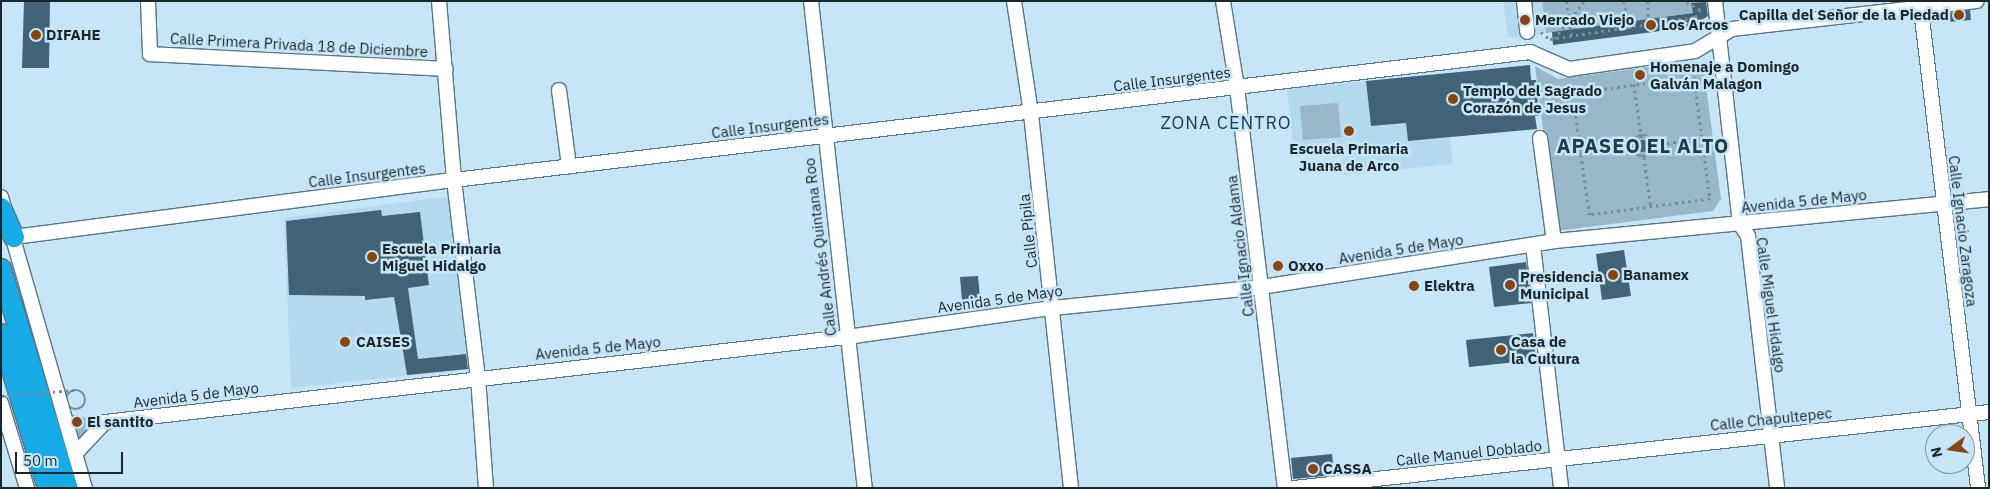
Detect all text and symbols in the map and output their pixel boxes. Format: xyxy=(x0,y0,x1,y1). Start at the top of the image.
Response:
place label: Capilla del Señor de la Piedad xyxy=(1739,6,1949,24)
marker: Capilla del Señor de la Piedad xyxy=(1953,9,1965,21)
place label: Mercado Viejo xyxy=(1535,11,1634,29)
marker: Mercado Viejo xyxy=(1519,14,1531,26)
place label: Los Arcos xyxy=(1661,16,1728,34)
marker: Los Arcos xyxy=(1645,19,1657,31)
place label: DIFAHE xyxy=(46,26,101,44)
marker: DIFAHE xyxy=(30,29,42,41)
street label: Calle Primera Privada 18 de Diciembre xyxy=(170,29,428,61)
place label: Homenaje a Domingo Galván Malagon xyxy=(1650,57,1799,92)
street label: Calle Insurgentes xyxy=(1112,63,1232,95)
marker: Homenaje a Domingo Galván Malagon xyxy=(1634,69,1646,81)
place label: Templo del Sagrado Corazón de Jesus xyxy=(1463,81,1602,116)
marker: Templo del Sagrado Corazón de Jesus xyxy=(1447,93,1459,105)
street label: Calle Insurgentes xyxy=(710,110,830,142)
district label: ZONA CENTRO xyxy=(1159,112,1293,134)
marker: Escuela Primaria Juana de Arco xyxy=(1343,125,1355,137)
district label: APASEO EL ALTO xyxy=(1555,133,1731,157)
place label: Escuela Primaria Juana de Arco xyxy=(1289,139,1409,174)
street label: Calle Ignacio Zaragoza xyxy=(1945,154,1981,308)
street label: Calle Andrés Quintana Roo xyxy=(800,157,840,337)
street label: Calle Insurgentes xyxy=(307,159,427,191)
street label: Calle Ignacio Aldama xyxy=(1222,174,1258,318)
street label: Avenida 5 de Mayo xyxy=(1740,185,1868,217)
street label: Calle Pípila xyxy=(1015,193,1041,269)
street label: Avenida 5 de Mayo xyxy=(1337,230,1465,268)
street label: Calle Miguel Hidalgo xyxy=(1753,236,1789,374)
place label: Escuela Primaria Miguel Hidalgo xyxy=(382,239,501,274)
marker: Escuela Primaria Miguel Hidalgo xyxy=(366,251,378,263)
place label: Oxxo xyxy=(1288,257,1324,275)
marker: Oxxo xyxy=(1272,260,1284,272)
place label: Banamex xyxy=(1623,266,1689,284)
place label: Presidencia Municipal xyxy=(1520,267,1603,302)
marker: Banamex xyxy=(1607,269,1619,281)
place label: Elektra xyxy=(1424,277,1475,295)
marker: Presidencia Municipal xyxy=(1504,279,1516,291)
marker: Elektra xyxy=(1408,280,1420,292)
street label: Avenida 5 de Mayo xyxy=(936,281,1064,317)
street label: Avenida 5 de Mayo xyxy=(534,332,662,364)
place label: Casa de la Cultura xyxy=(1511,332,1580,367)
place label: CAISES xyxy=(356,333,410,351)
marker: CAISES xyxy=(338,335,352,349)
marker: Casa de la Cultura xyxy=(1495,344,1507,356)
street label: Avenida 5 de Mayo xyxy=(132,378,260,412)
street label: Calle Chapultepec xyxy=(1709,404,1833,434)
place label: El santito xyxy=(87,413,153,431)
marker: El santito xyxy=(71,416,83,428)
north arrow xyxy=(1925,424,1975,474)
street label: Calle Manuel Doblado xyxy=(1395,436,1543,470)
scale bar xyxy=(18,442,125,474)
text: N xyxy=(1926,445,1946,459)
text: 50 m xyxy=(23,451,58,470)
place label: CASSA xyxy=(1323,460,1372,478)
marker: CASSA xyxy=(1307,463,1319,475)

